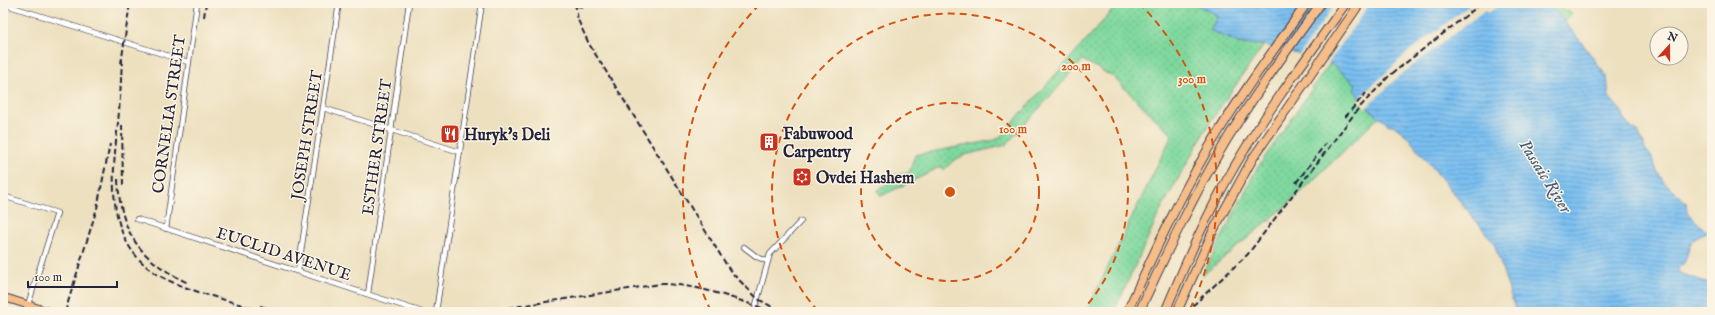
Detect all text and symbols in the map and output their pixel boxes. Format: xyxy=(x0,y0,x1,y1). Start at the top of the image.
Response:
north arrow xyxy=(1649,26,1689,66)
text: N xyxy=(1664,29,1680,46)
street label: CORNELIA STREET xyxy=(149,33,191,195)
text: 200 m xyxy=(1061,59,1091,74)
street label: JOSEPH STREET xyxy=(288,69,328,204)
text: 300 m xyxy=(1178,72,1207,87)
street label: ESTHER STREET xyxy=(359,78,397,217)
text: 100 m xyxy=(999,122,1028,137)
restaurant icon: Huryk's Deli xyxy=(439,123,461,145)
place label: Fabuwood Carpentry xyxy=(783,125,853,163)
place label: Huryk's Deli xyxy=(464,126,551,146)
building icon: Fabuwood Carpentry xyxy=(758,131,780,153)
water label: Passaic River xyxy=(1514,136,1576,219)
synagogue icon: Ovdei Hashem xyxy=(791,166,813,188)
place label: Ovdei Hashem xyxy=(816,169,915,189)
centre of rings xyxy=(943,185,957,199)
street label: EUCLID AVENUE xyxy=(213,224,353,286)
scale bar xyxy=(28,263,117,289)
text: 100 m xyxy=(34,270,62,285)

